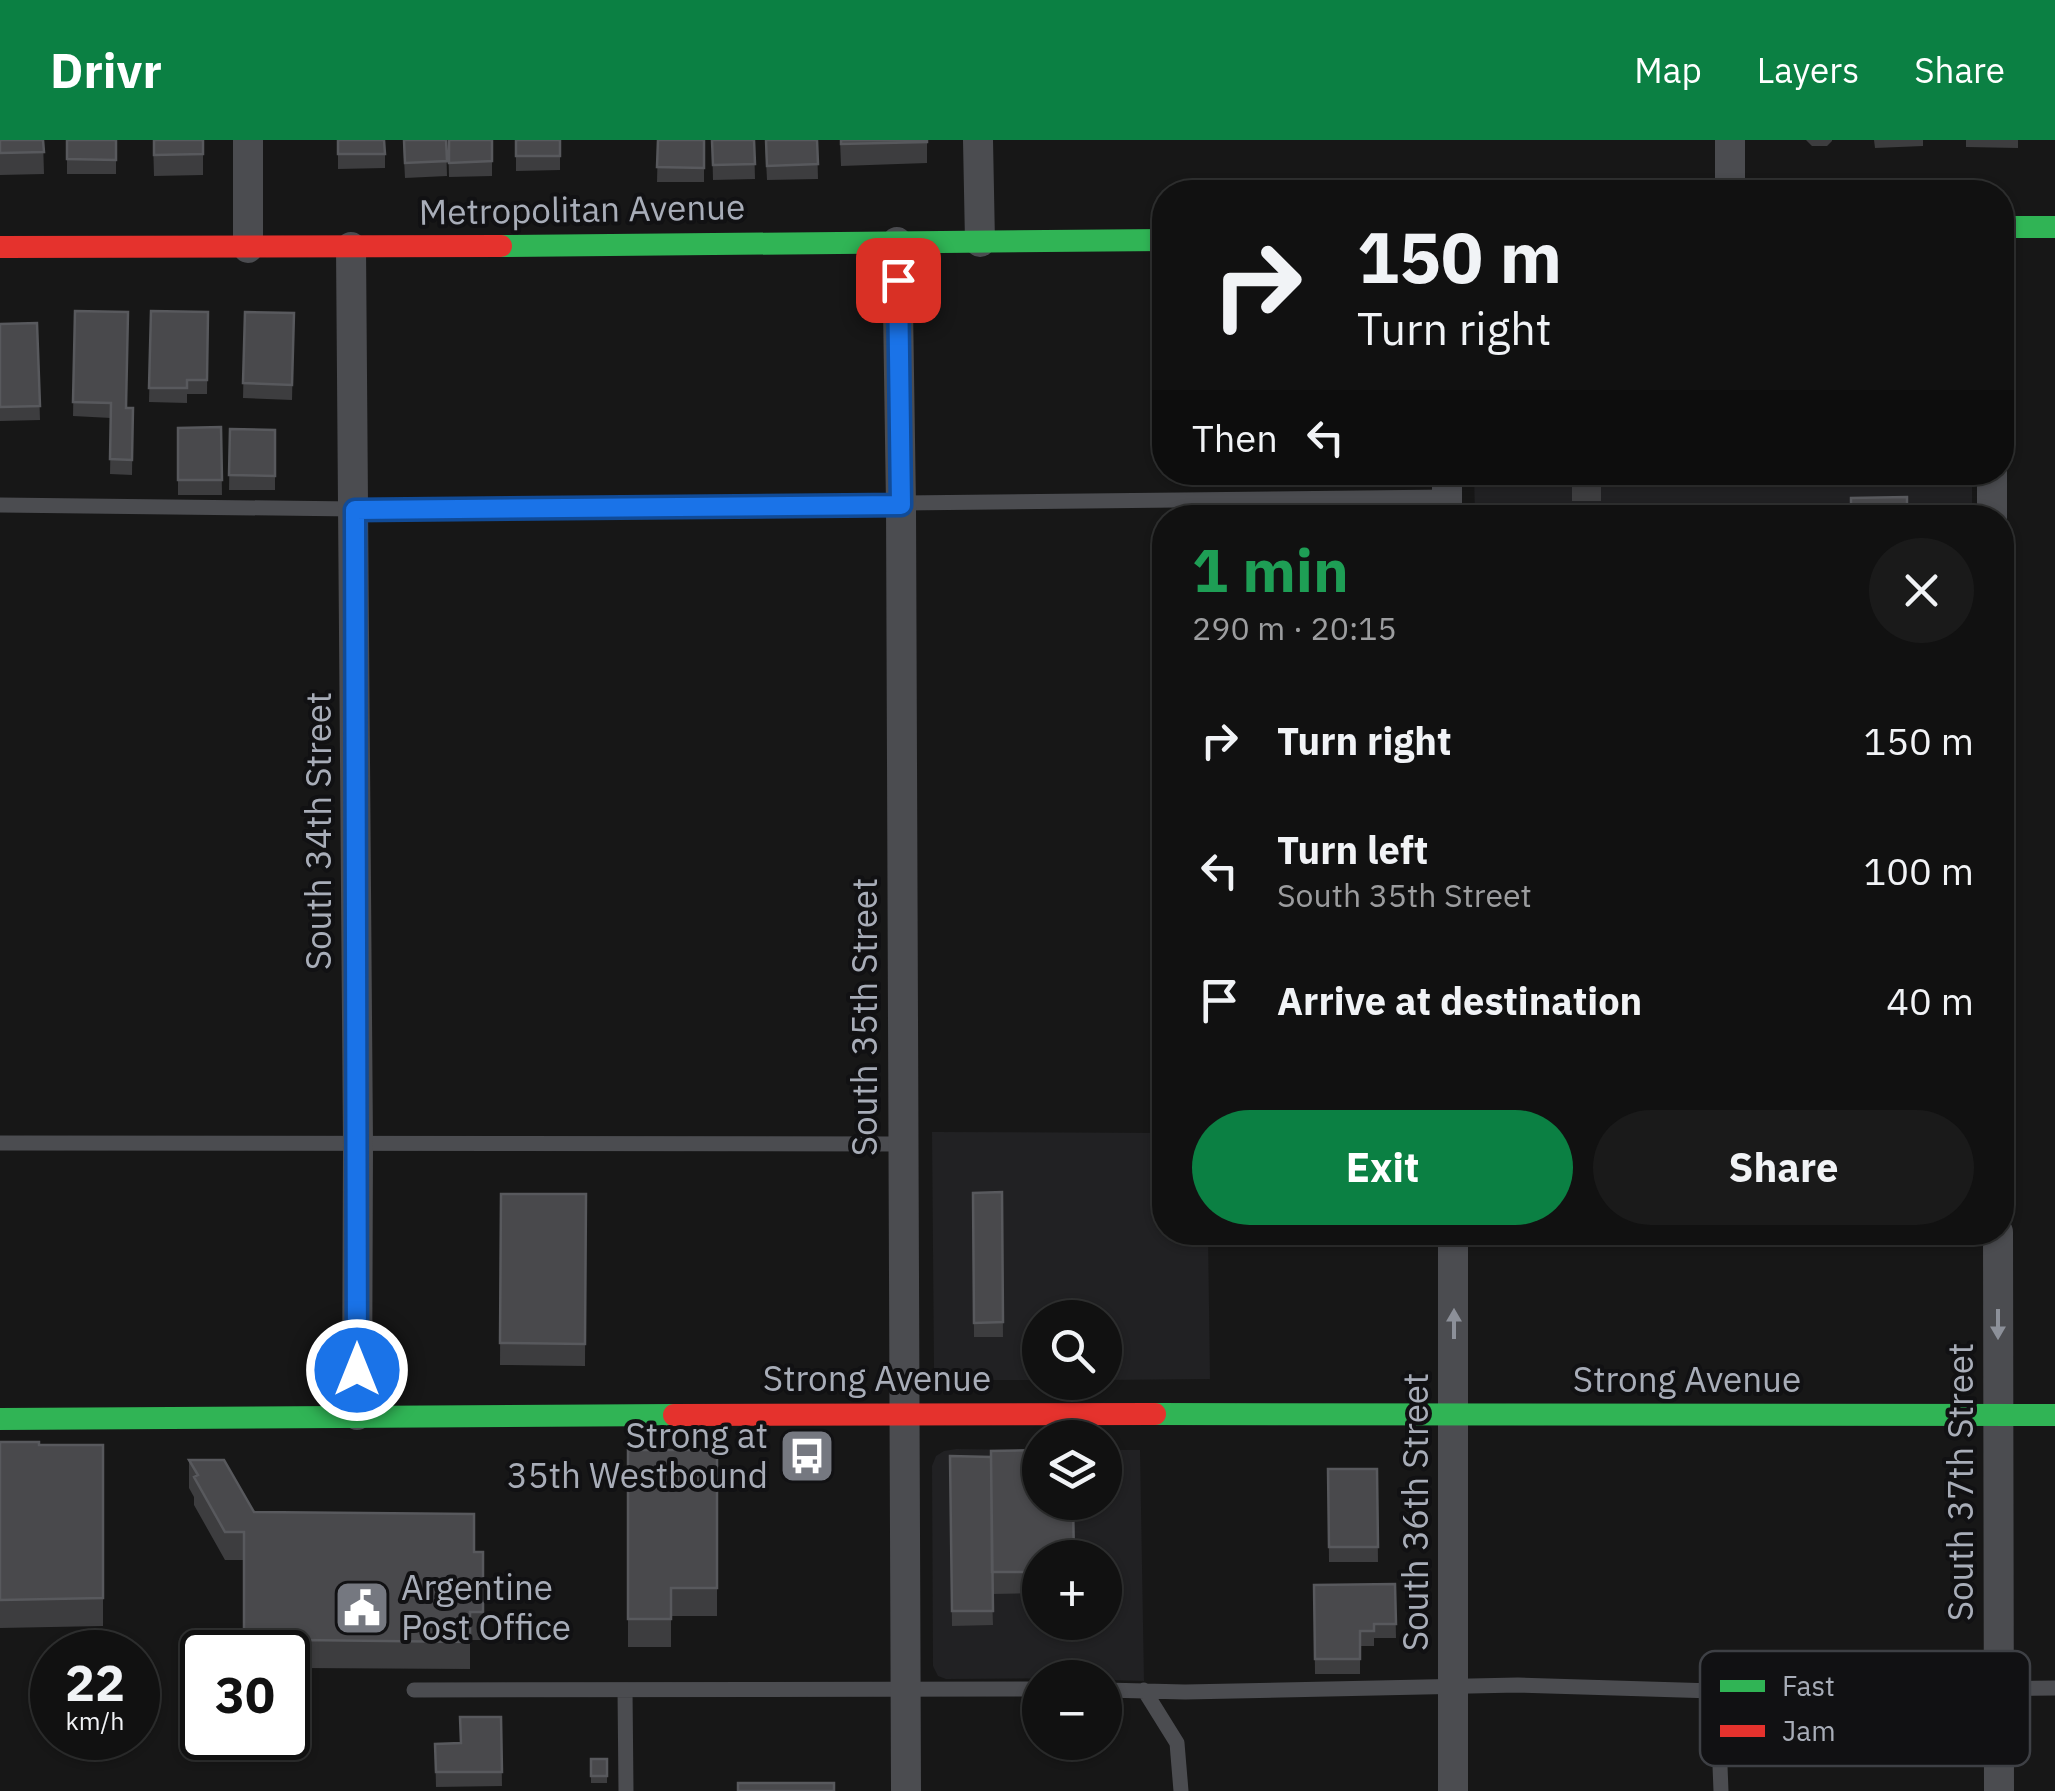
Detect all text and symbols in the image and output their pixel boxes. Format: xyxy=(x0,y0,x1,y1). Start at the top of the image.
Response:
text: Drivr xyxy=(50,39,162,101)
text: Map xyxy=(1634,47,1702,93)
text: Layers xyxy=(1757,47,1859,93)
text: Share xyxy=(1914,47,2005,93)
street label: Metropolitan Avenue xyxy=(418,183,746,235)
text: 150 m xyxy=(1357,211,1562,302)
icon: right xyxy=(1192,220,1322,350)
pin xyxy=(856,238,941,323)
icon: arrive xyxy=(871,253,926,308)
text: Turn right xyxy=(1357,299,1552,357)
icon: left xyxy=(1298,410,1353,465)
text: Then xyxy=(1192,413,1278,462)
text: 1 min xyxy=(1192,530,1349,609)
button: close xyxy=(1869,538,1974,643)
text: 290 m · 20:15 xyxy=(1192,607,1397,649)
street label: South 34th Street xyxy=(295,692,341,970)
icon: right xyxy=(1192,713,1247,768)
text: Turn right xyxy=(1277,716,1452,765)
text: 150 m xyxy=(1863,716,1974,765)
text: Turn left xyxy=(1277,825,1428,874)
icon: left xyxy=(1192,843,1247,898)
text: 100 m xyxy=(1863,846,1974,895)
text: South 35th Street xyxy=(1277,874,1532,916)
street label: South 35th Street xyxy=(841,878,887,1156)
icon: arrive xyxy=(1192,973,1247,1028)
text: Arrive at destination xyxy=(1277,976,1642,1025)
text: 40 m xyxy=(1886,976,1974,1025)
button: Exit xyxy=(1192,1110,1573,1225)
button: Share xyxy=(1593,1110,1974,1225)
map controls xyxy=(1022,1300,1122,1760)
button: search xyxy=(1022,1300,1122,1400)
one-way arrow xyxy=(1446,1307,1462,1339)
one-way arrow xyxy=(1990,1308,2006,1340)
position arrow xyxy=(305,1318,409,1422)
street label: South 37th Street xyxy=(1937,1343,1983,1621)
street label: Strong Avenue xyxy=(763,1355,991,1401)
street label: Strong Avenue xyxy=(1573,1356,1801,1402)
street label: South 36th Street xyxy=(1392,1373,1438,1651)
place label: Strong at 35th Westbound xyxy=(507,1412,768,1498)
button: layers xyxy=(1022,1420,1122,1520)
bus stop icon: Strong at 35th Westbound xyxy=(777,1426,837,1486)
button: + xyxy=(1022,1540,1122,1640)
place label: Argentine Post Office xyxy=(401,1564,571,1650)
public building icon: Argentine Post Office xyxy=(332,1578,392,1638)
speed limit sign: 30 xyxy=(180,1630,310,1760)
text: 22 xyxy=(65,1650,125,1715)
legend xyxy=(1700,1651,2030,1766)
button: − xyxy=(1022,1660,1122,1760)
text: Fast xyxy=(1782,1667,1835,1704)
text: km/h xyxy=(66,1704,124,1737)
text: Jam xyxy=(1782,1712,1836,1749)

